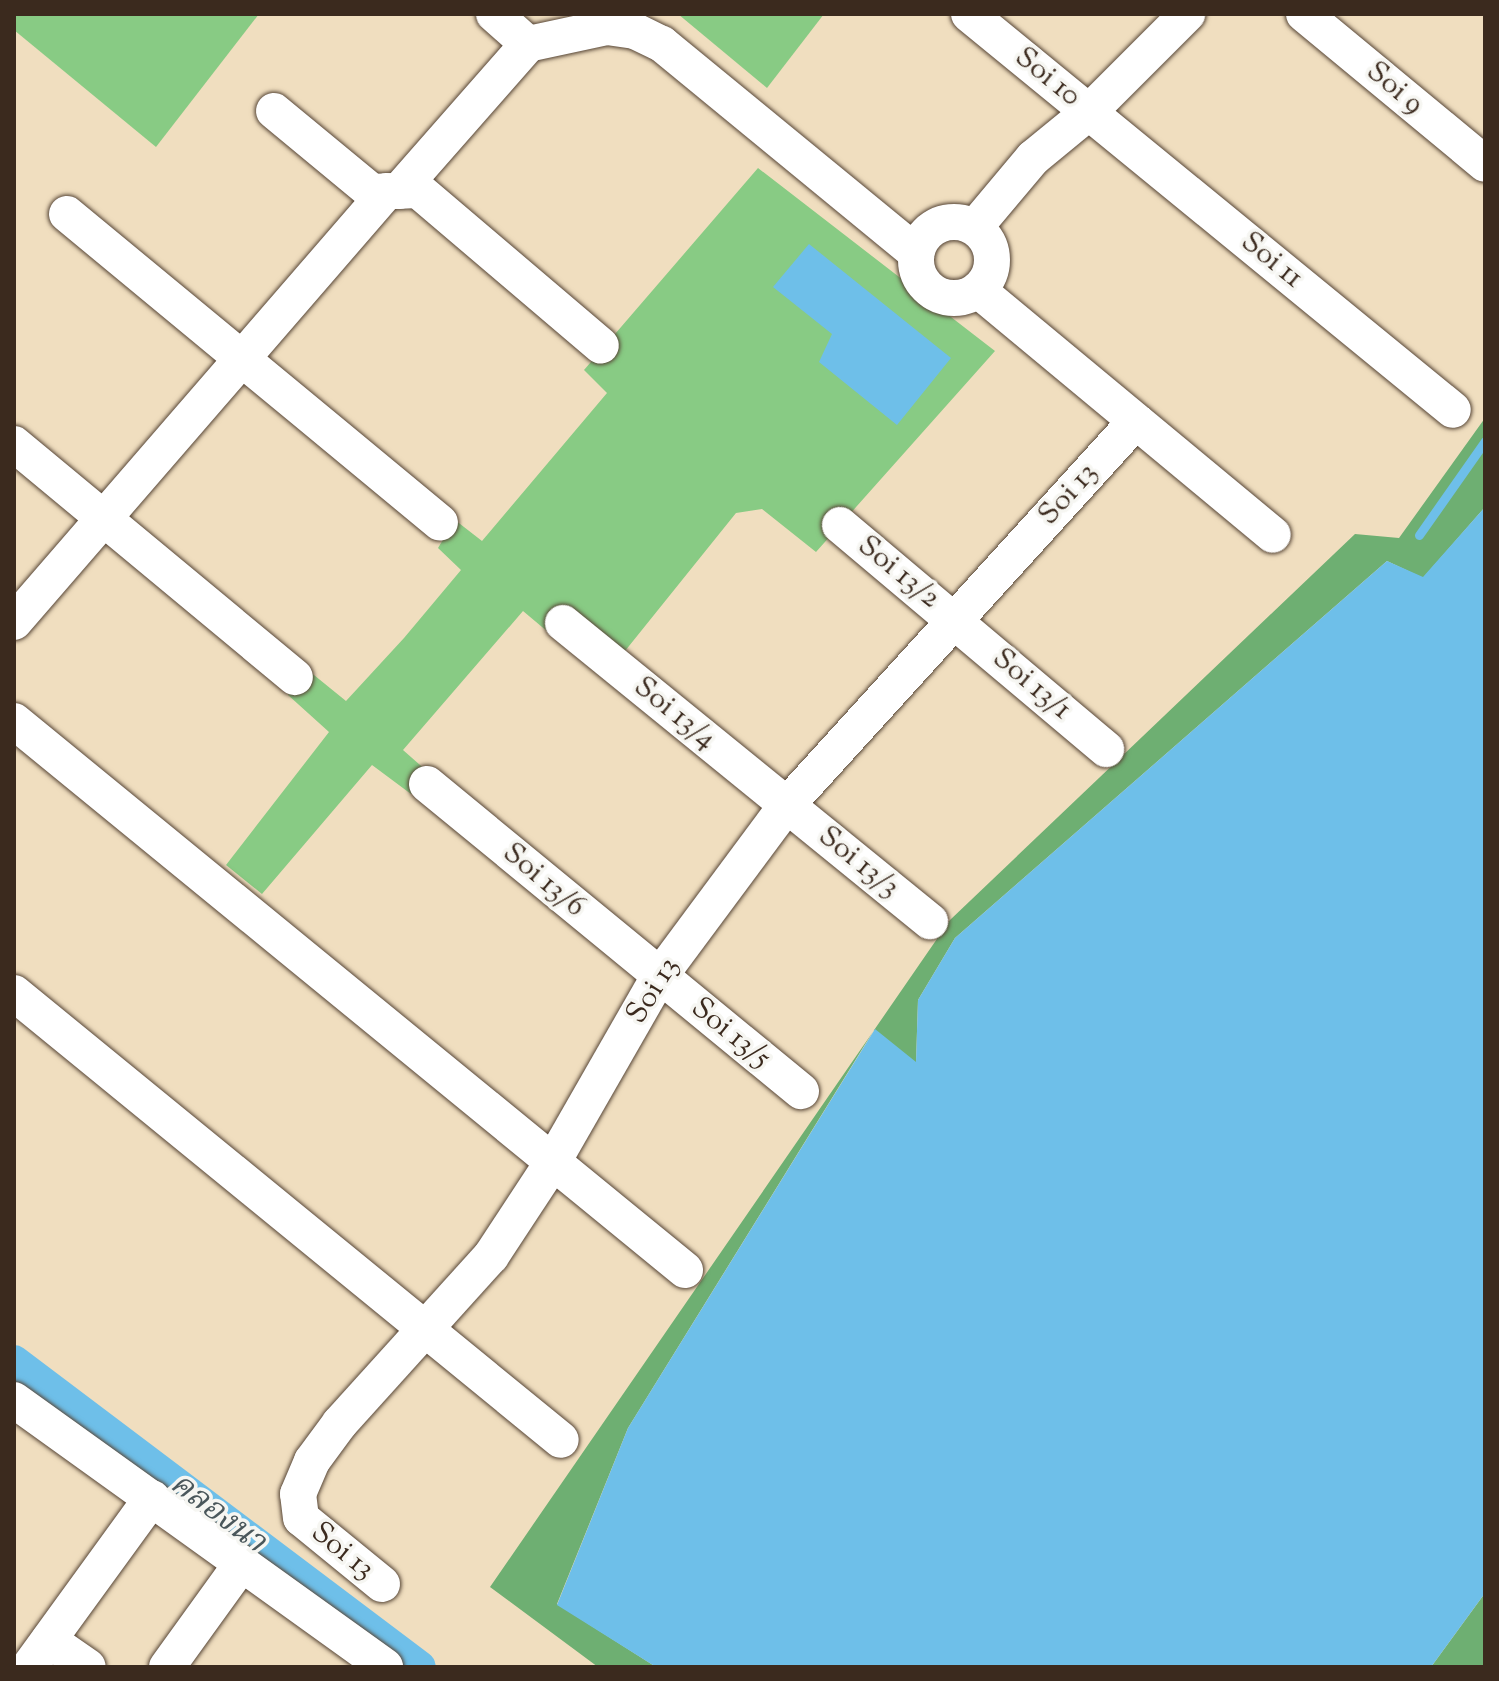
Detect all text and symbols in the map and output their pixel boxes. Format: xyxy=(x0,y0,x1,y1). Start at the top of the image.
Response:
street label: Soi 10 xyxy=(1007,40,1087,116)
street label: Soi 9 xyxy=(1358,55,1430,123)
street label: Soi 11 xyxy=(1233,225,1309,297)
street label: Soi 13 xyxy=(1032,456,1106,534)
street label: Soi 13/2 xyxy=(849,529,947,617)
street label: Soi 13/1 xyxy=(984,642,1078,728)
street label: Soi 13/4 xyxy=(626,670,722,758)
street label: Soi 13/3 xyxy=(810,819,906,907)
street label: Soi 13/6 xyxy=(494,836,592,926)
street label: Soi 13 xyxy=(620,951,688,1031)
street label: Soi 13/5 xyxy=(683,991,777,1077)
water label: คลองนา xyxy=(162,1466,272,1562)
street label: Soi 13 xyxy=(303,1516,381,1588)

